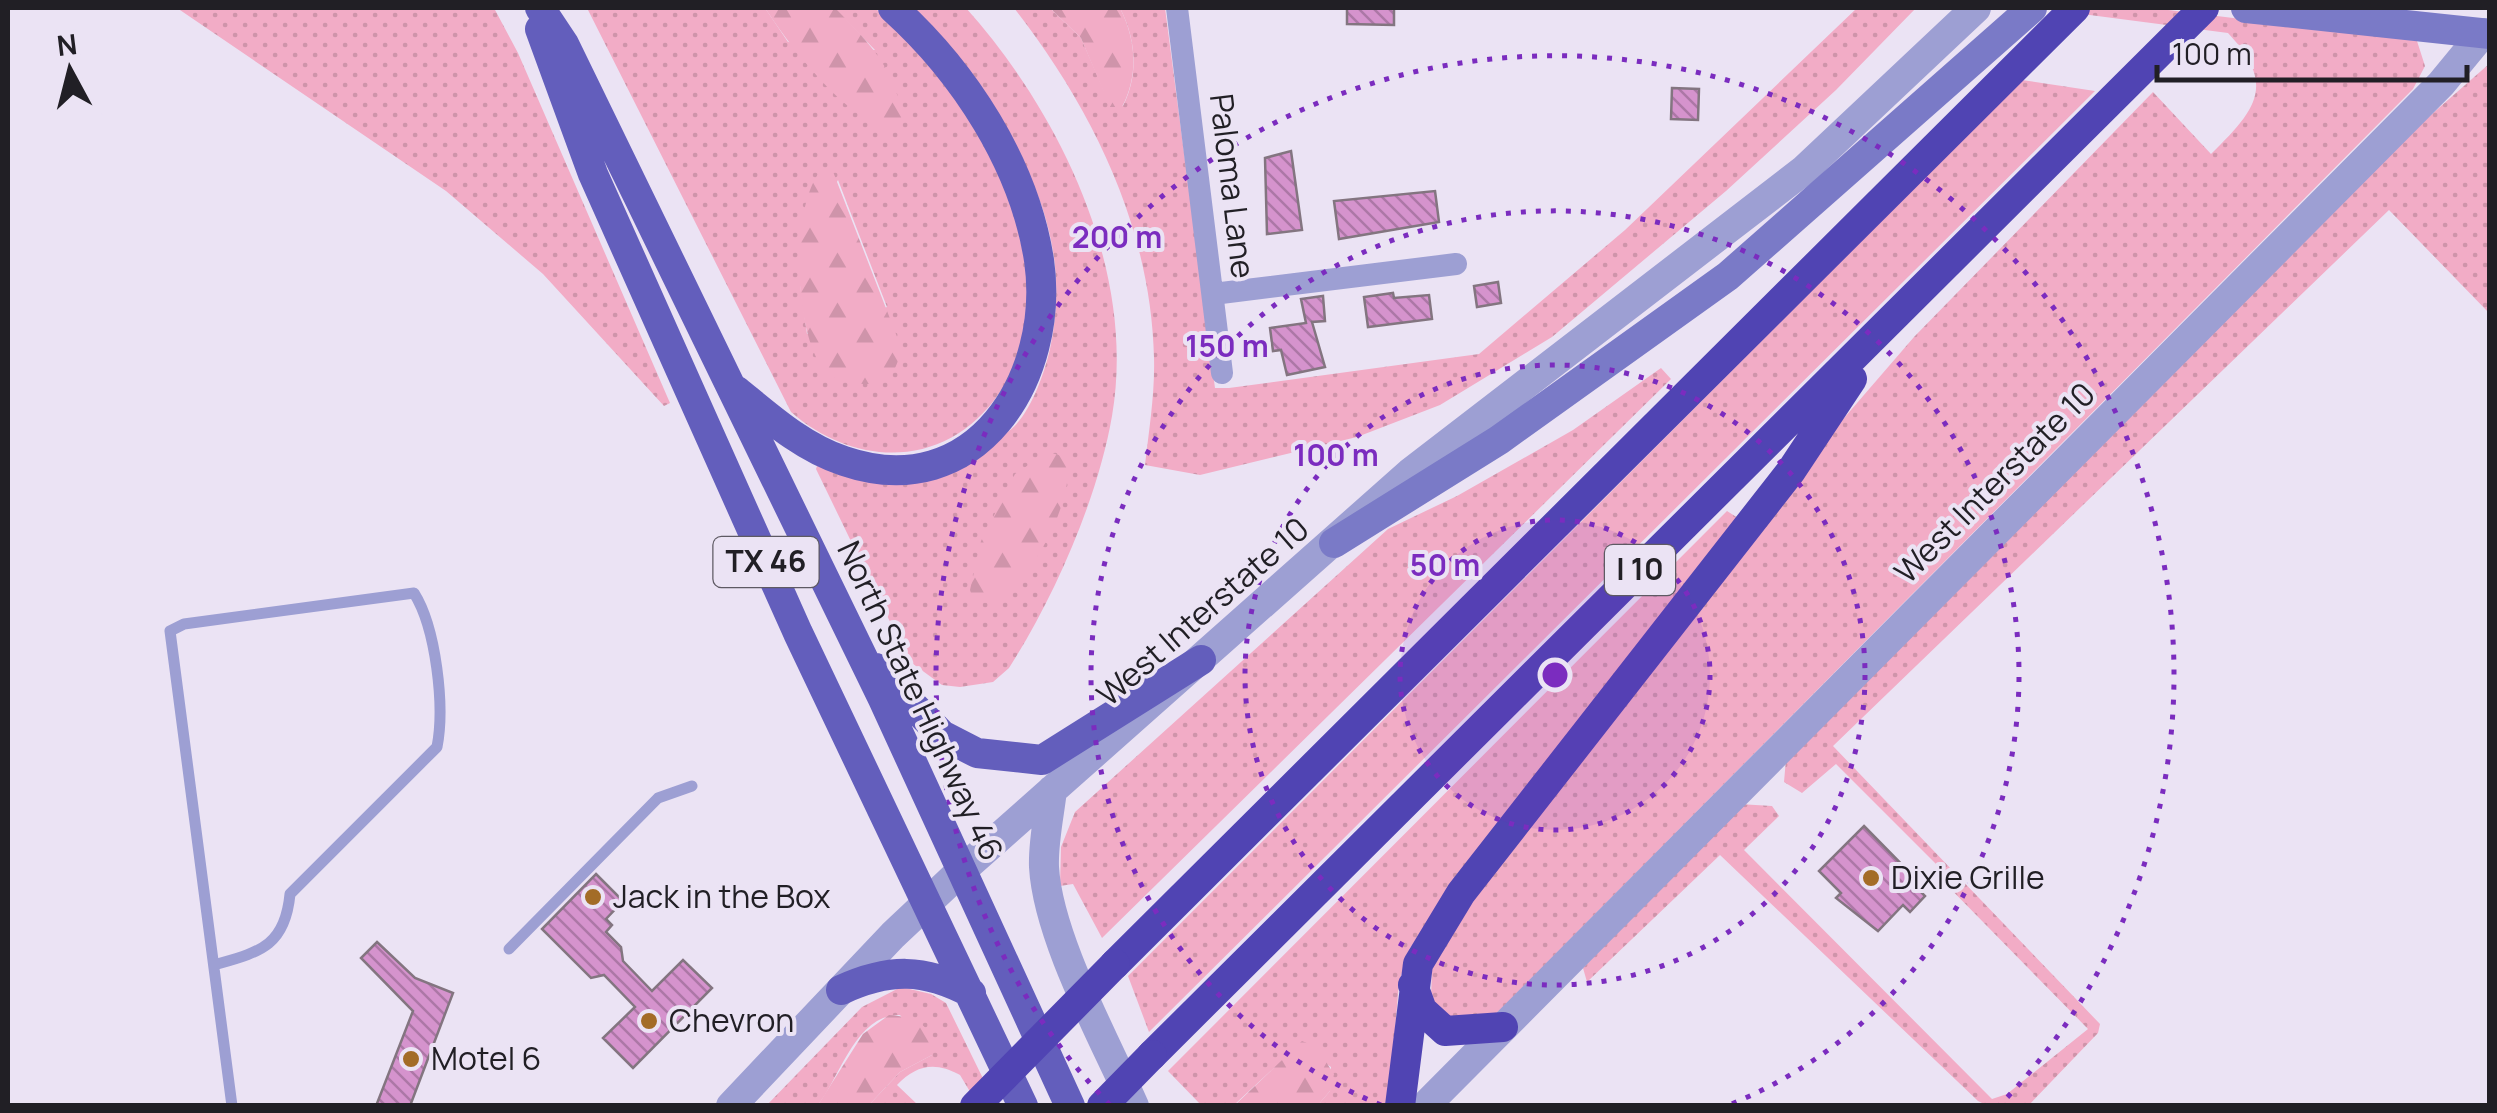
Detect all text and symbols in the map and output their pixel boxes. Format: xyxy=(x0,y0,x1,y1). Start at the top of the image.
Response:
north arrow xyxy=(20,20,120,120)
scale bar xyxy=(2157,20,2467,82)
text: N xyxy=(55,24,79,64)
text: 100 m xyxy=(2172,33,2252,74)
street label: Paloma Lane xyxy=(1200,91,1266,281)
text: 200 m xyxy=(1072,216,1162,257)
text: 150 m xyxy=(1185,325,1269,366)
street label: West Interstate 10 xyxy=(1884,372,2104,592)
text: 100 m xyxy=(1293,434,1379,475)
street label: West Interstate 10 xyxy=(1087,507,1318,716)
street label: North State Highway 46 xyxy=(827,534,1014,868)
road number: TX 46 xyxy=(714,537,818,587)
text: 50 m xyxy=(1410,544,1480,585)
road number: I 10 xyxy=(1605,545,1675,595)
centre of rings xyxy=(1537,657,1573,693)
place label: Dixie Grille xyxy=(1891,855,2045,899)
marker: Dixie Grille xyxy=(1860,867,1882,889)
place label: Jack in the Box xyxy=(613,874,831,918)
marker: Jack in the Box xyxy=(582,886,604,908)
place label: Chevron xyxy=(669,998,794,1042)
marker: Chevron xyxy=(638,1010,660,1032)
place label: Motel 6 xyxy=(431,1036,541,1080)
marker: Motel 6 xyxy=(400,1048,422,1070)

